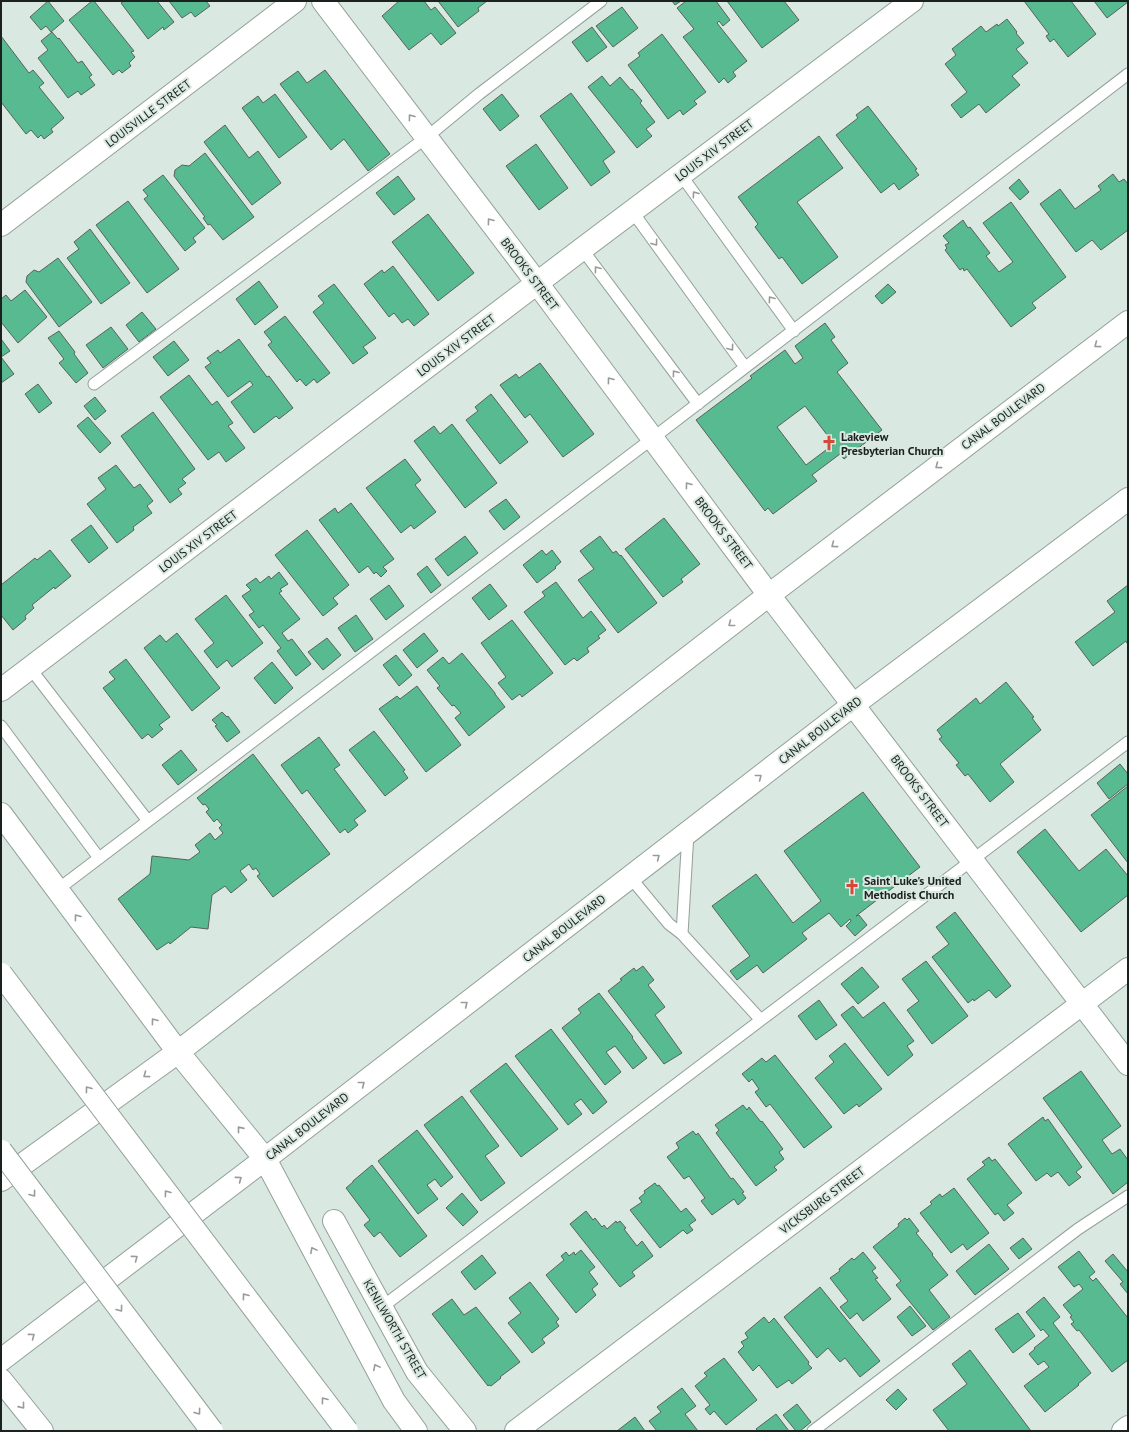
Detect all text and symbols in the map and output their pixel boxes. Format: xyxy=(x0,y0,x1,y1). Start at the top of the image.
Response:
street label: LOUISVILLE STREET xyxy=(102,76,194,150)
one-way arrow xyxy=(408,114,416,121)
street label: LOUIS XIV STREET xyxy=(672,115,756,184)
one-way arrow xyxy=(693,191,700,198)
one-way arrow xyxy=(487,218,494,225)
street label: BROOKS STREET xyxy=(498,235,562,313)
one-way arrow xyxy=(650,238,657,245)
one-way arrow xyxy=(594,266,601,273)
one-way arrow xyxy=(768,296,776,303)
street label: LOUIS XIV STREET xyxy=(414,310,498,379)
one-way arrow xyxy=(1094,341,1101,348)
one-way arrow xyxy=(727,344,734,351)
one-way arrow xyxy=(672,370,679,377)
one-way arrow xyxy=(608,378,615,385)
street label: CANAL BOULEVARD xyxy=(958,379,1048,453)
place label: Lakeview Presbyterian Church xyxy=(841,429,943,458)
church icon: Lakeview Presbyterian Church xyxy=(820,434,838,452)
one-way arrow xyxy=(935,462,942,469)
one-way arrow xyxy=(685,482,692,489)
street label: BROOKS STREET xyxy=(692,494,756,572)
street label: LOUIS XIV STREET xyxy=(156,506,240,575)
one-way arrow xyxy=(832,540,839,547)
one-way arrow xyxy=(729,619,736,626)
street label: CANAL BOULEVARD xyxy=(775,693,865,767)
street label: BROOKS STREET xyxy=(888,752,952,830)
one-way arrow xyxy=(755,775,762,782)
one-way arrow xyxy=(652,854,659,861)
place label: Saint Luke's United Methodist Church xyxy=(864,873,961,902)
church icon: Saint Luke's United Methodist Church xyxy=(843,878,861,896)
street label: CANAL BOULEVARD xyxy=(519,891,609,965)
one-way arrow xyxy=(75,914,82,921)
one-way arrow xyxy=(461,1002,468,1009)
one-way arrow xyxy=(152,1019,159,1026)
one-way arrow xyxy=(143,1070,150,1078)
one-way arrow xyxy=(358,1082,365,1089)
one-way arrow xyxy=(86,1087,93,1094)
street label: CANAL BOULEVARD xyxy=(262,1089,352,1163)
one-way arrow xyxy=(238,1126,245,1133)
street label: VICKSBURG STREET xyxy=(776,1163,868,1237)
one-way arrow xyxy=(234,1176,241,1183)
one-way arrow xyxy=(28,1189,35,1196)
one-way arrow xyxy=(165,1190,172,1197)
one-way arrow xyxy=(310,1247,318,1255)
one-way arrow xyxy=(131,1255,138,1262)
street label: KENILWORTH STREET xyxy=(360,1276,430,1382)
one-way arrow xyxy=(243,1294,250,1301)
one-way arrow xyxy=(115,1304,122,1311)
one-way arrow xyxy=(28,1334,35,1341)
one-way arrow xyxy=(373,1364,380,1371)
one-way arrow xyxy=(322,1397,329,1404)
one-way arrow xyxy=(17,1401,24,1408)
one-way arrow xyxy=(194,1408,201,1415)

